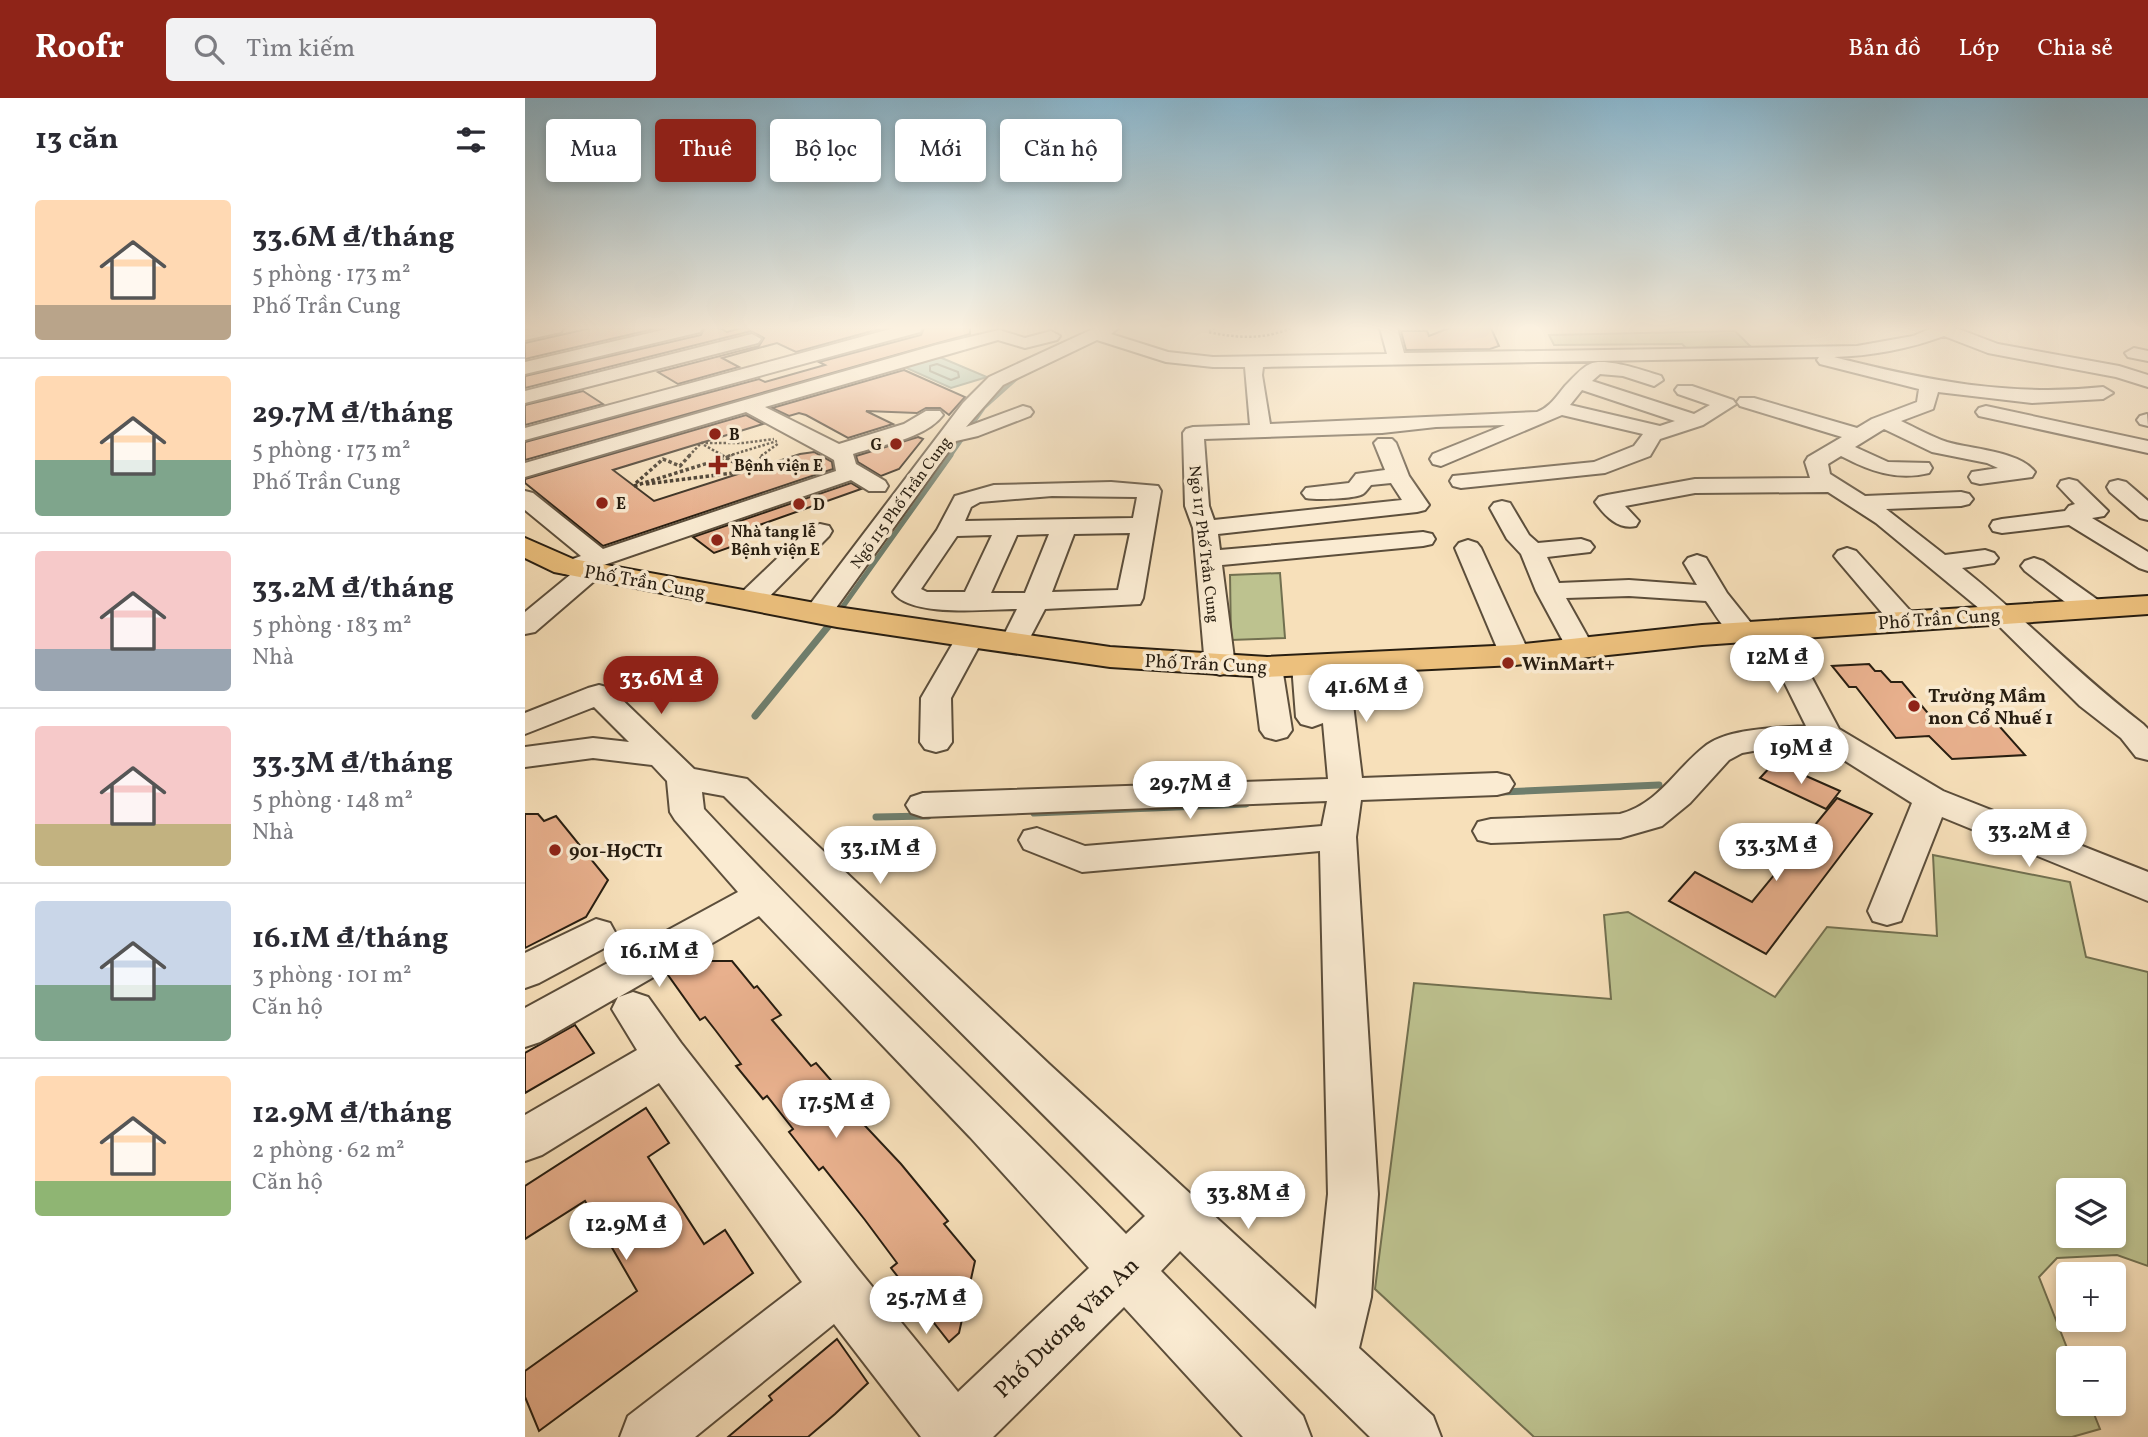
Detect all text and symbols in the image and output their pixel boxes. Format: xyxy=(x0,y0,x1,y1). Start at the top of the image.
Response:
search box xyxy=(166,18,656,81)
text: Roofr xyxy=(35,26,124,72)
icon: search xyxy=(190,30,228,68)
text: Tìm kiếm xyxy=(246,31,355,67)
text: Bản đồ xyxy=(1848,32,1921,66)
text: Lớp xyxy=(1959,32,1999,66)
text: Chia sẻ xyxy=(2037,32,2113,66)
text: 13 căn xyxy=(35,119,119,161)
chip: Mua xyxy=(546,119,641,182)
chip: Thuê xyxy=(655,119,756,182)
chip: Bộ lọc xyxy=(770,119,881,182)
chip: Mới xyxy=(895,119,986,182)
chip: Căn hộ xyxy=(1000,119,1122,182)
icon: filters xyxy=(452,121,490,159)
text: 33.6M ₫/tháng xyxy=(252,217,455,259)
icon: home xyxy=(91,228,175,312)
text: 5 phòng · 173 m² xyxy=(252,259,410,291)
text: Phố Trần Cung xyxy=(252,291,401,323)
text: 29.7M ₫/tháng xyxy=(252,393,453,435)
icon: home xyxy=(91,404,175,488)
place label: B xyxy=(729,425,740,447)
marker: B xyxy=(707,426,723,442)
street label: Ngõ 115 Phố Trần Cung xyxy=(846,433,957,574)
text: 5 phòng · 173 m² xyxy=(252,435,410,467)
place label: G xyxy=(871,435,882,457)
marker: G xyxy=(888,436,904,452)
marker: Bệnh viện E xyxy=(708,455,728,475)
place label: Bệnh viện E xyxy=(734,456,823,478)
street label: Ngõ 117 Phố Trần Cung xyxy=(1182,464,1224,624)
text: Phố Trần Cung xyxy=(252,467,401,499)
place label: E xyxy=(616,494,626,516)
marker: E xyxy=(594,495,610,511)
place label: D xyxy=(813,495,825,517)
marker: D xyxy=(791,496,807,512)
place label: Nhà tang lễ Bệnh viện E xyxy=(731,522,820,562)
marker: Nhà tang lễ Bệnh viện E xyxy=(709,532,725,548)
street label: Phố Trần Cung xyxy=(582,560,707,606)
text: 33.2M ₫/tháng xyxy=(252,568,454,610)
icon: home xyxy=(91,579,175,663)
street label: Phố Trần Cung xyxy=(1877,603,2001,637)
text: 5 phòng · 183 m² xyxy=(252,610,412,642)
pin: 12M ₫ xyxy=(1728,636,1826,695)
text: Nhà xyxy=(252,642,294,674)
text: 12M ₫ xyxy=(1746,642,1808,674)
street label: Phố Trần Cung xyxy=(1144,649,1268,681)
place label: WinMart+ xyxy=(1522,652,1615,678)
marker: WinMart+ xyxy=(1500,655,1516,671)
pin: 33.6M ₫ xyxy=(596,656,726,716)
text: 33.6M ₫ xyxy=(619,663,703,695)
pin: 41.6M ₫ xyxy=(1301,664,1431,724)
text: 41.6M ₫ xyxy=(1324,671,1408,703)
place label: Trường Mầm non Cổ Nhuế 1 xyxy=(1928,684,2053,732)
marker: Trường Mầm non Cổ Nhuế 1 xyxy=(1906,698,1922,714)
pin: 19M ₫ xyxy=(1752,726,1850,786)
text: 19M ₫ xyxy=(1770,733,1832,765)
text: 33.3M ₫/tháng xyxy=(252,743,453,785)
icon: home xyxy=(91,754,175,838)
pin: 29.7M ₫ xyxy=(1125,762,1255,821)
text: 29.7M ₫ xyxy=(1149,768,1231,800)
text: 5 phòng · 148 m² xyxy=(252,785,413,817)
pin: 33.2M ₫ xyxy=(1964,810,2094,869)
text: 33.2M ₫ xyxy=(1988,816,2070,848)
text: Nhà xyxy=(252,817,294,849)
pin: 33.3M ₫ xyxy=(1711,824,1841,883)
pin: 33.1M ₫ xyxy=(815,826,945,886)
text: 33.3M ₫ xyxy=(1735,830,1817,862)
text: 33.1M ₫ xyxy=(840,833,920,865)
place label: 901-H9CT1 xyxy=(569,839,663,865)
marker: 901-H9CT1 xyxy=(547,842,563,858)
text: 16.1M ₫/tháng xyxy=(252,918,448,960)
icon: home xyxy=(91,929,175,1013)
pin: 16.1M ₫ xyxy=(594,930,724,989)
text: 16.1M ₫ xyxy=(620,936,698,968)
text: 3 phòng · 101 m² xyxy=(252,960,412,992)
text: Căn hộ xyxy=(252,992,323,1024)
pin: 17.5M ₫ xyxy=(771,1080,901,1140)
text: 17.5M ₫ xyxy=(798,1087,874,1119)
text: 12.9M ₫/tháng xyxy=(252,1093,452,1135)
icon: home xyxy=(91,1104,175,1188)
text: 2 phòng · 62 m² xyxy=(252,1135,405,1167)
text: Căn hộ xyxy=(252,1167,323,1199)
pin: 33.8M ₫ xyxy=(1183,1172,1313,1231)
text: 33.8M ₫ xyxy=(1206,1178,1290,1210)
map controls xyxy=(2056,1178,2126,1416)
button: layers xyxy=(2056,1178,2126,1248)
pin: 12.9M ₫ xyxy=(561,1202,691,1262)
text: 12.9M ₫ xyxy=(585,1209,667,1241)
street label: Phố Dương Văn An xyxy=(988,1251,1147,1406)
button: + xyxy=(2056,1262,2126,1332)
pin: 25.7M ₫ xyxy=(861,1276,991,1336)
text: 25.7M ₫ xyxy=(886,1283,966,1315)
button: − xyxy=(2056,1346,2126,1416)

